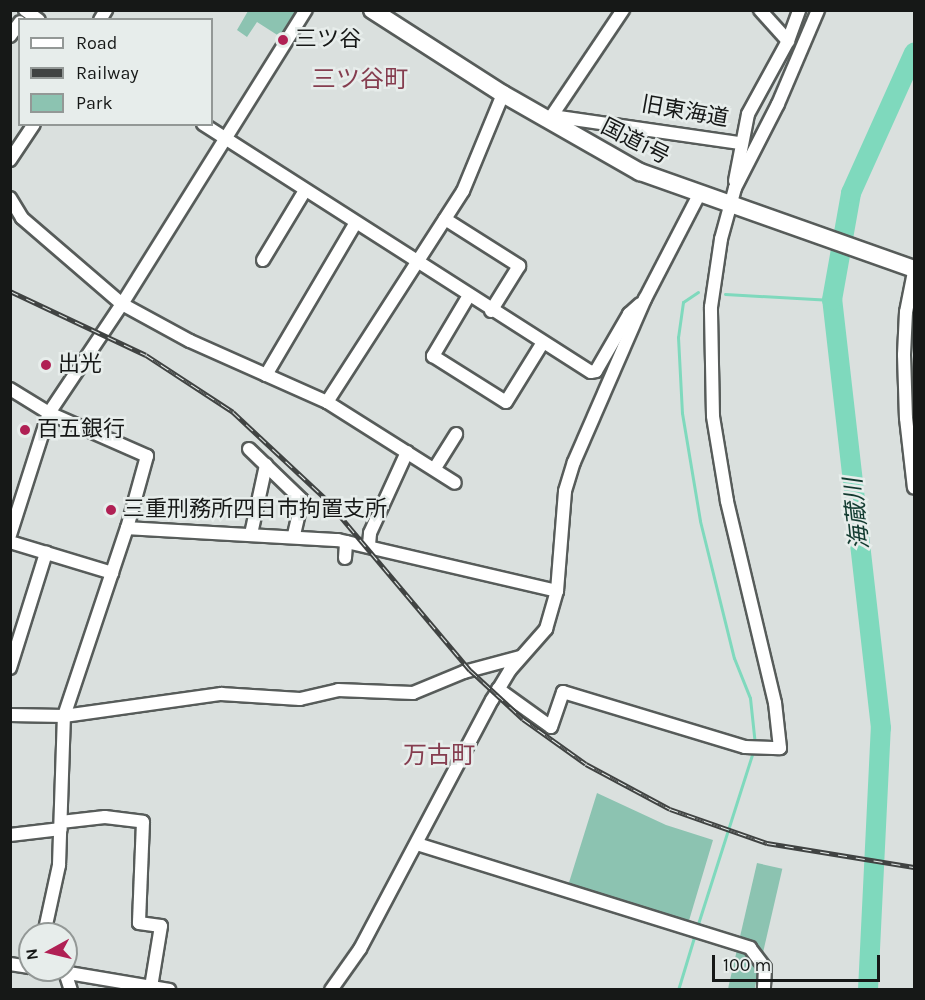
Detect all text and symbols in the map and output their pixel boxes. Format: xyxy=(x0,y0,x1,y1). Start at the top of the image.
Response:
legend xyxy=(18,18,213,126)
place label: 三ツ谷 xyxy=(295,27,361,53)
text: Road xyxy=(76,32,117,54)
marker: 三ツ谷 xyxy=(276,33,290,47)
text: Railway xyxy=(76,62,139,84)
district label: 三ツ谷町 xyxy=(312,66,408,94)
street label: 旧東海道 xyxy=(639,91,731,133)
text: Park xyxy=(76,92,113,114)
street label: 国道1号 xyxy=(596,114,674,170)
place label: 出光 xyxy=(58,352,102,378)
marker: 出光 xyxy=(39,358,53,372)
place label: 百五銀行 xyxy=(37,417,125,443)
marker: 百五銀行 xyxy=(18,423,32,437)
water label: 海蔵川 xyxy=(839,477,875,551)
place label: 三重刑務所四日市拘置支所 xyxy=(123,497,387,523)
marker: 三重刑務所四日市拘置支所 xyxy=(104,503,118,517)
district label: 万古町 xyxy=(403,742,475,770)
north arrow xyxy=(18,922,78,982)
scale bar xyxy=(715,943,883,981)
text: N xyxy=(21,947,42,961)
text: 100 m xyxy=(723,954,771,976)

